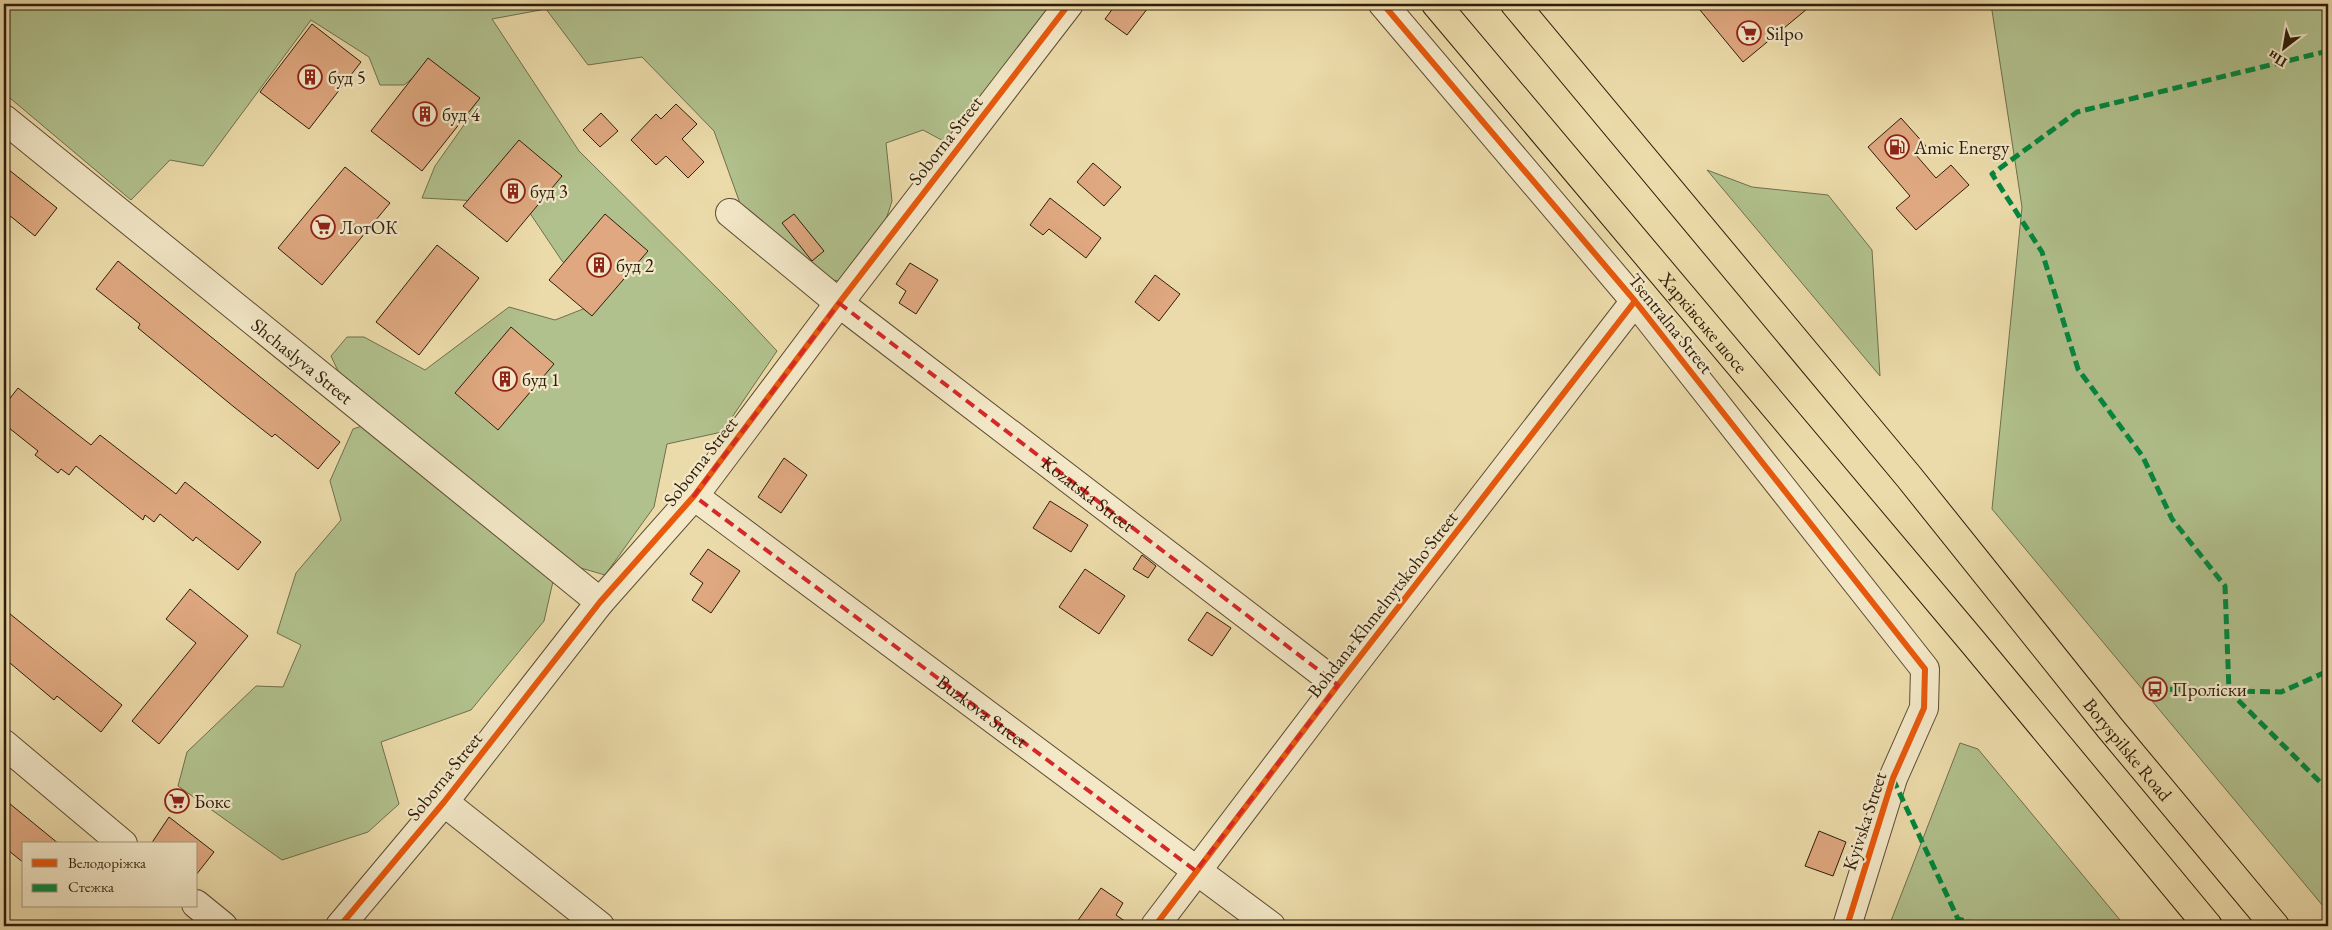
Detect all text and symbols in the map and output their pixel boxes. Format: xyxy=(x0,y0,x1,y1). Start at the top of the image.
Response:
supermarket icon: Silpo xyxy=(1736,20,1762,46)
place label: Silpo xyxy=(1766,21,1803,46)
north arrow xyxy=(2260,22,2310,72)
text: Пн xyxy=(2264,46,2290,72)
building icon: буд 5 xyxy=(297,64,323,90)
place label: буд 5 xyxy=(328,65,366,90)
street label: Soborna Street xyxy=(903,90,988,190)
building icon: буд 4 xyxy=(412,101,438,127)
place label: буд 4 xyxy=(442,102,481,127)
fuel station icon: Amic Energy xyxy=(1884,134,1910,160)
place label: Amic Energy xyxy=(1913,135,2010,160)
building icon: буд 3 xyxy=(500,178,526,204)
place label: буд 3 xyxy=(530,179,568,204)
supermarket icon: ЛотОК xyxy=(310,214,336,240)
place label: ЛотОК xyxy=(340,215,398,240)
building icon: буд 2 xyxy=(586,252,612,278)
place label: буд 2 xyxy=(616,253,654,278)
street label: Харківське шосе xyxy=(1653,266,1753,378)
street label: Tsentralna Street xyxy=(1622,268,1719,379)
street label: Shchaslyva Street xyxy=(246,312,358,410)
building icon: буд 1 xyxy=(492,366,518,392)
place label: буд 1 xyxy=(522,367,560,392)
street label: Soborna Street xyxy=(658,411,743,511)
street label: Kozatska Street xyxy=(1036,450,1139,538)
street label: Bohdana Khmelnytskoho Street xyxy=(1302,506,1463,703)
street label: Buzkova Street xyxy=(932,669,1033,754)
bus stop icon: Проліски xyxy=(2142,676,2168,702)
place label: Проліски xyxy=(2172,677,2247,702)
street label: Boryspilske Road xyxy=(2078,693,2178,807)
street label: Soborna Street xyxy=(401,727,488,826)
street label: Kyivska Street xyxy=(1837,769,1892,874)
supermarket icon: Бокс xyxy=(164,788,190,814)
place label: Бокс xyxy=(194,789,231,814)
legend xyxy=(22,842,198,908)
text: Велодоріжка xyxy=(68,853,146,872)
text: Стежка xyxy=(68,877,114,896)

